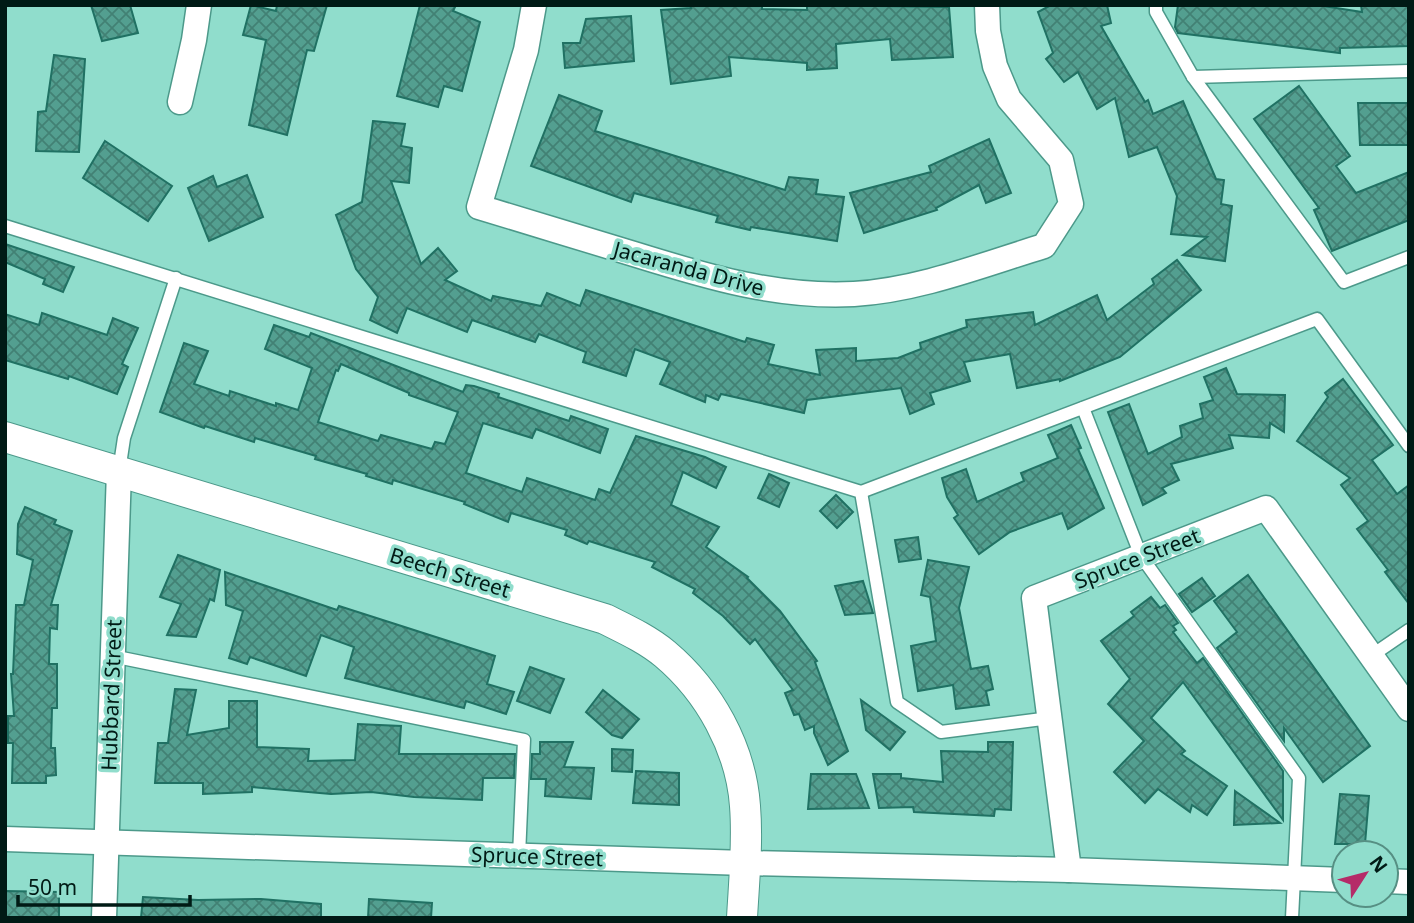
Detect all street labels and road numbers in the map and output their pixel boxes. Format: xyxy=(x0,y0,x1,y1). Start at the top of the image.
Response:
street label: Jacaranda Drive xyxy=(609,234,767,302)
street label: Spruce Street xyxy=(1070,521,1204,595)
street label: Beech Street xyxy=(386,540,514,604)
street label: Hubbard Street xyxy=(94,618,128,771)
street label: Spruce Street xyxy=(470,840,604,872)

